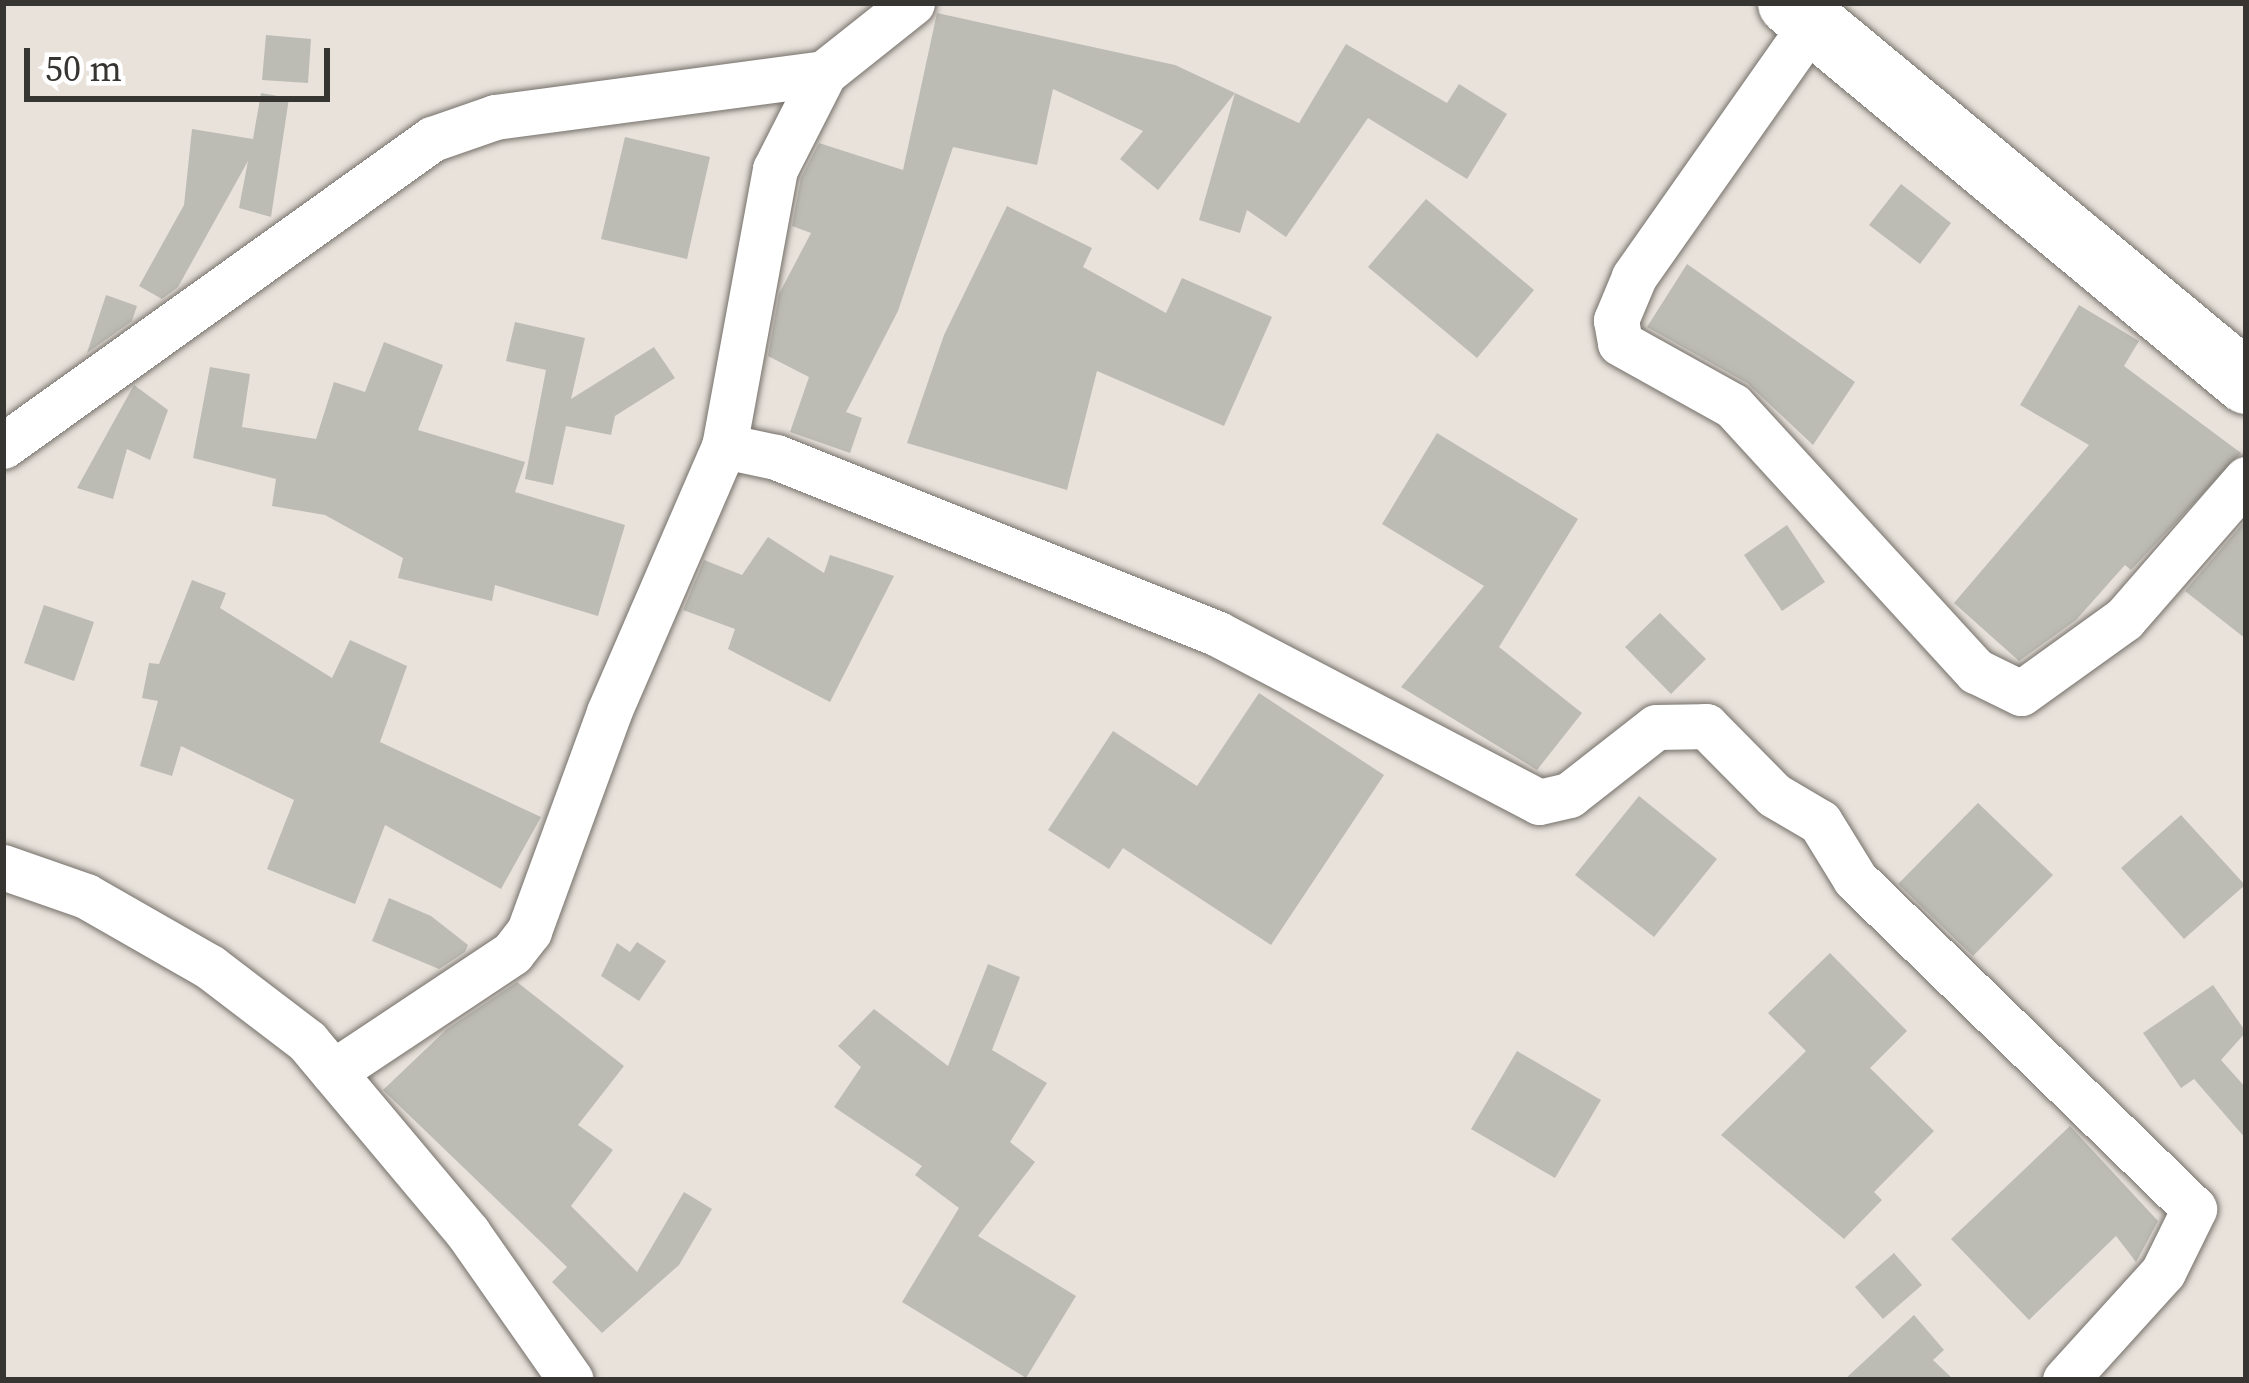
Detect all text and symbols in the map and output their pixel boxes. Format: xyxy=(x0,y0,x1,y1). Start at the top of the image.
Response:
scale bar xyxy=(30,24,336,98)
text: 50 m xyxy=(45,44,122,93)

